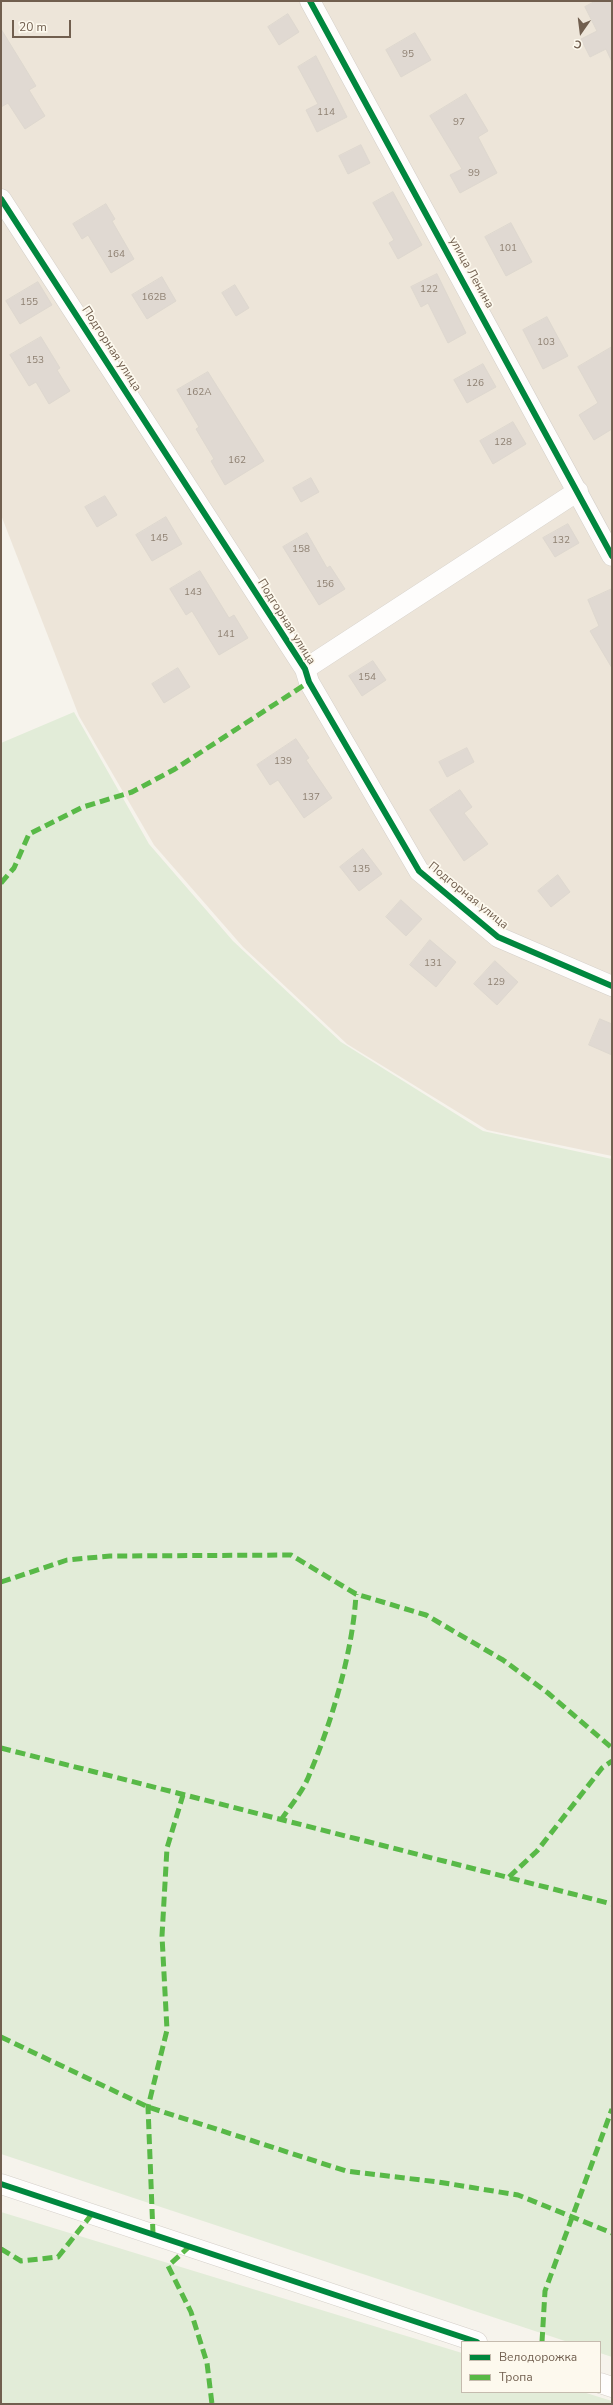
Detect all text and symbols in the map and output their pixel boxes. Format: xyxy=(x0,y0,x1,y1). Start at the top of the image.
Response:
scale bar xyxy=(14,12,73,38)
north arrow xyxy=(561,12,601,52)
text: 20 m xyxy=(19,19,47,35)
text: С xyxy=(573,36,583,52)
house number: 95 xyxy=(402,49,414,61)
house number: 114 xyxy=(317,107,335,119)
house number: 97 xyxy=(453,117,465,129)
house number: 99 xyxy=(468,168,480,180)
street label: улица Ленина xyxy=(445,235,497,311)
house number: 101 xyxy=(499,243,517,255)
house number: 164 xyxy=(107,249,125,261)
house number: 122 xyxy=(420,284,438,296)
house number: 162В xyxy=(142,292,166,304)
house number: 155 xyxy=(20,297,38,309)
street label: Подгорная улица xyxy=(78,304,144,394)
house number: 103 xyxy=(537,337,555,349)
house number: 153 xyxy=(26,355,44,367)
house number: 126 xyxy=(466,378,484,390)
house number: 162А xyxy=(186,387,212,399)
house number: 128 xyxy=(494,437,512,449)
house number: 162 xyxy=(228,455,246,467)
house number: 145 xyxy=(150,533,168,545)
house number: 132 xyxy=(552,535,570,547)
house number: 158 xyxy=(292,544,310,556)
street label: Подгорная улица xyxy=(254,576,318,668)
house number: 156 xyxy=(316,579,334,591)
house number: 143 xyxy=(184,587,202,599)
house number: 141 xyxy=(217,629,235,641)
house number: 154 xyxy=(358,672,376,684)
house number: 139 xyxy=(274,756,292,768)
house number: 137 xyxy=(302,792,320,804)
street label: Подгорная улица xyxy=(425,859,511,933)
house number: 135 xyxy=(352,864,370,876)
house number: 131 xyxy=(424,958,442,970)
house number: 129 xyxy=(487,977,505,989)
legend xyxy=(461,2341,601,2393)
text: Велодорожка xyxy=(499,2349,577,2365)
text: Тропа xyxy=(499,2369,533,2385)

